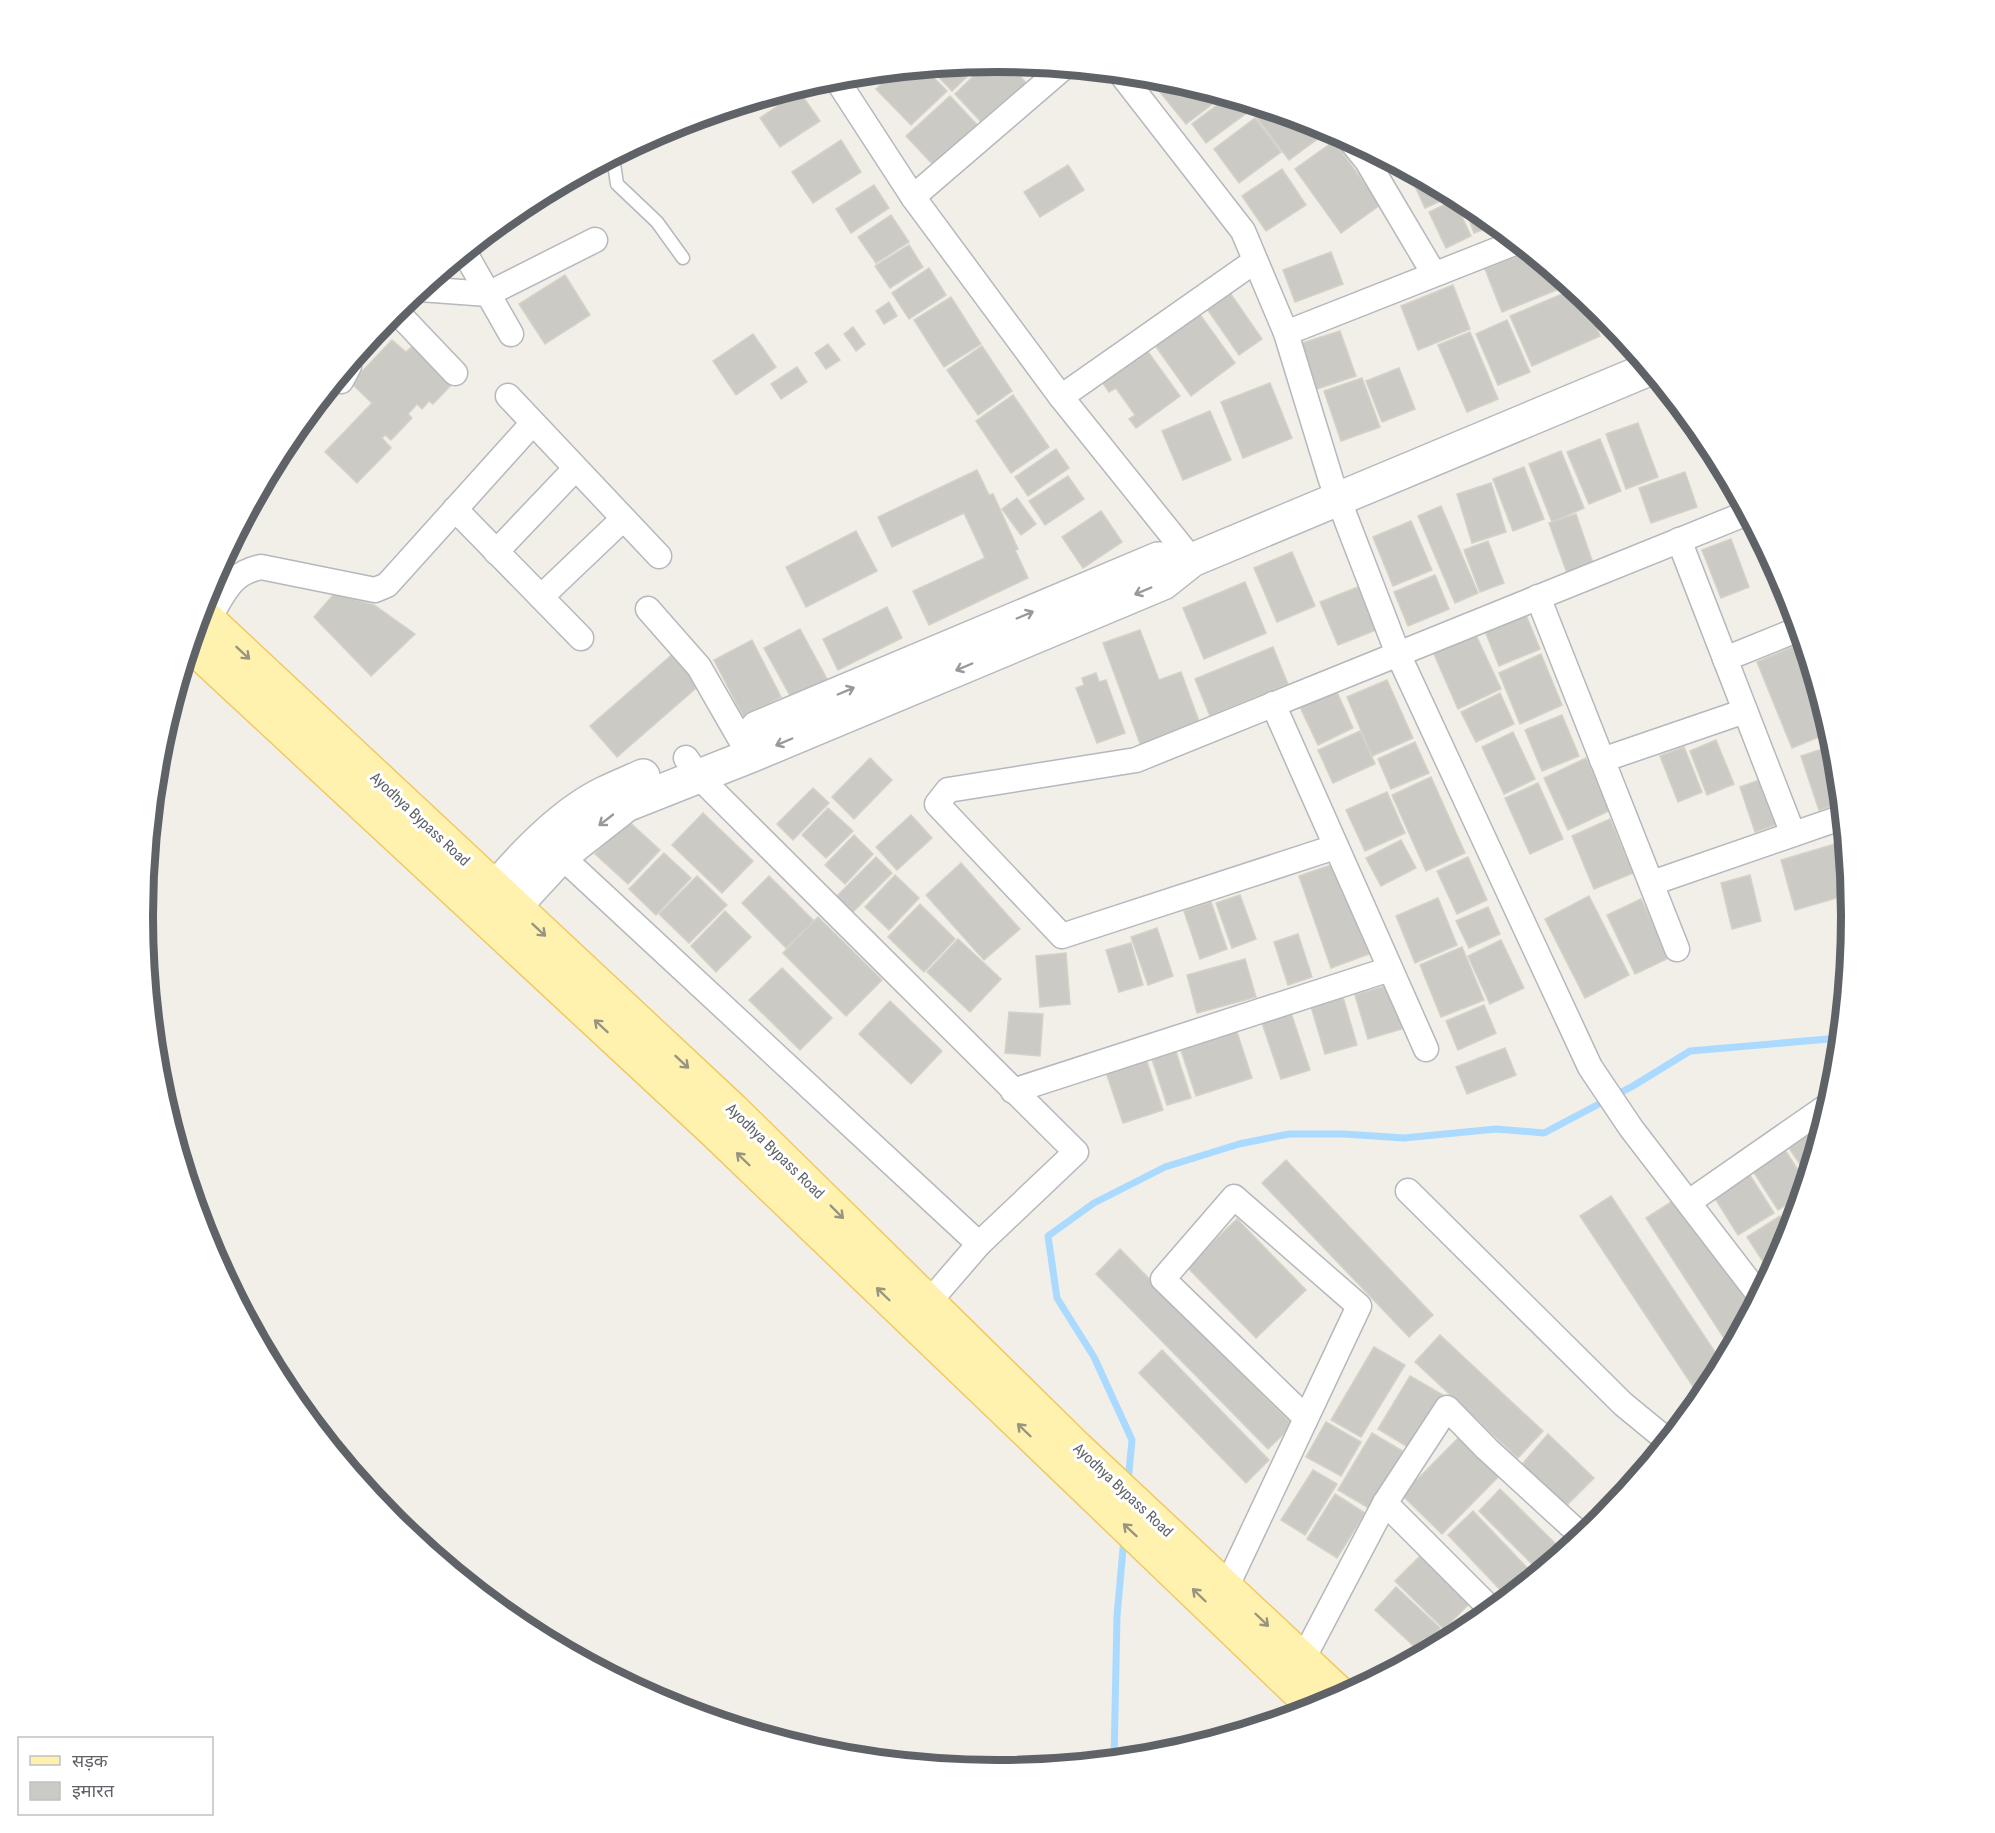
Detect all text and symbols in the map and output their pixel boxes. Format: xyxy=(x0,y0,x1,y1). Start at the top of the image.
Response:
one-way arrow xyxy=(1135,586,1153,597)
one-way arrow xyxy=(1016,609,1034,620)
one-way arrow xyxy=(235,646,250,660)
one-way arrow xyxy=(955,662,973,673)
one-way arrow xyxy=(836,685,854,696)
one-way arrow xyxy=(775,737,793,748)
street label: Ayodhya Bypass Road xyxy=(366,768,474,870)
one-way arrow xyxy=(598,814,614,827)
one-way arrow xyxy=(531,923,546,937)
one-way arrow xyxy=(594,1019,609,1033)
one-way arrow xyxy=(674,1055,689,1069)
street label: Ayodhya Bypass Road xyxy=(722,1099,828,1203)
one-way arrow xyxy=(736,1152,751,1166)
one-way arrow xyxy=(830,1205,845,1220)
one-way arrow xyxy=(876,1287,891,1302)
one-way arrow xyxy=(1016,1423,1031,1437)
street label: Ayodhya Bypass Road xyxy=(1069,1439,1177,1541)
one-way arrow xyxy=(1122,1523,1137,1537)
one-way arrow xyxy=(1191,1588,1206,1603)
one-way arrow xyxy=(1255,1613,1270,1628)
legend xyxy=(18,1737,213,1815)
text: सड़क xyxy=(72,1750,109,1771)
text: इमारत xyxy=(72,1780,115,1801)

